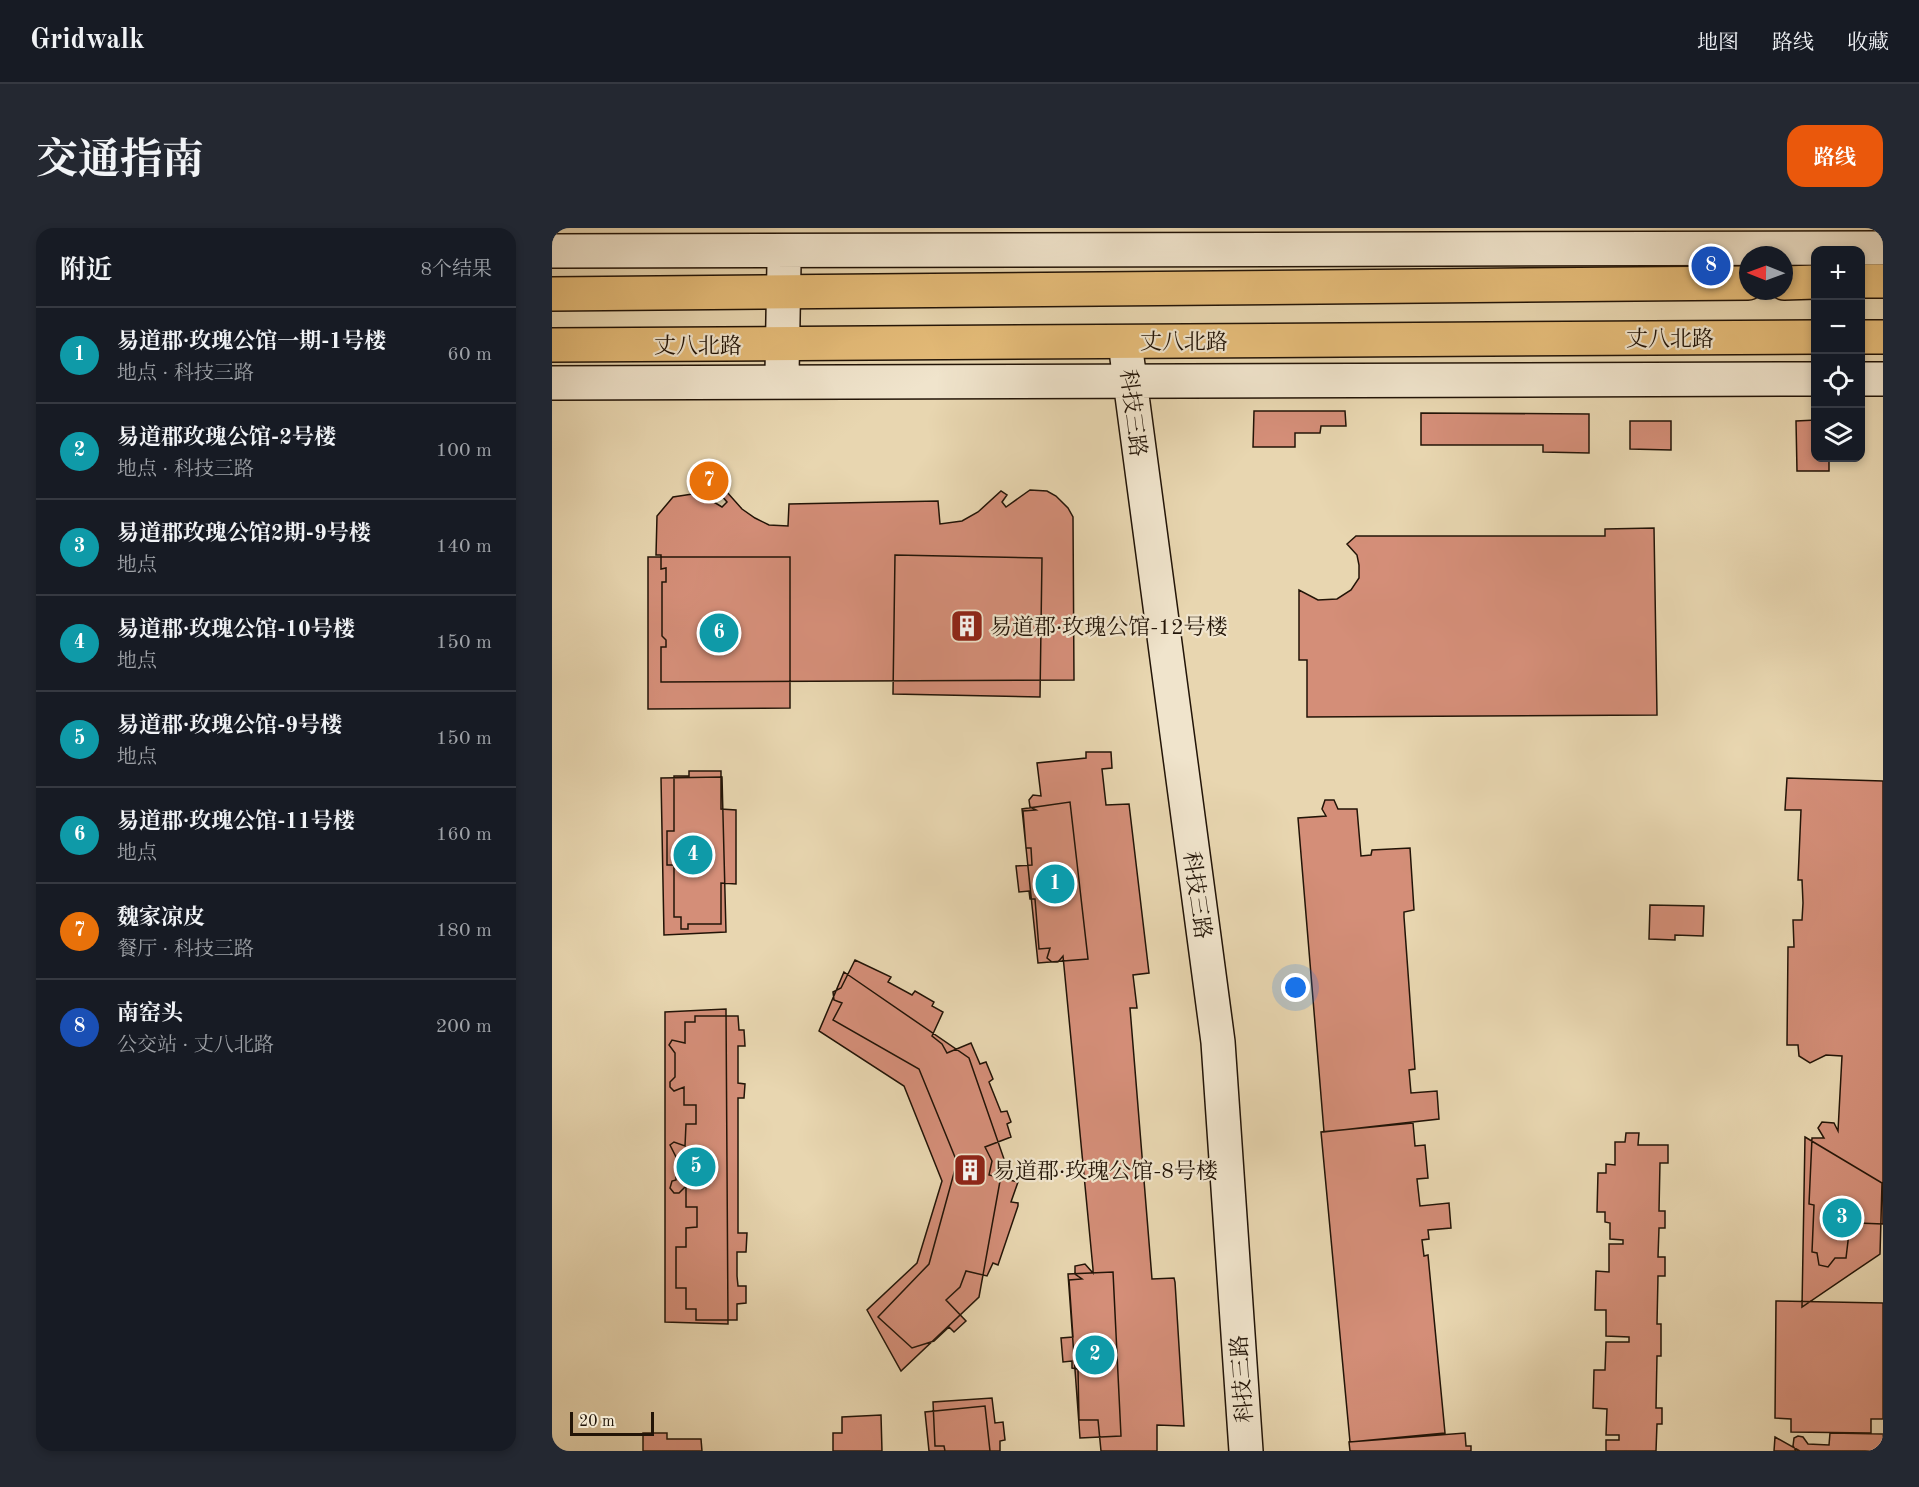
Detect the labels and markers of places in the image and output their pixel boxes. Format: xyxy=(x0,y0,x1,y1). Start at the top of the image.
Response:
pin: 8 xyxy=(1692,243,1730,288)
pin: 7 xyxy=(690,458,728,504)
building icon: 易道郡·玫瑰公馆-12号楼 xyxy=(949,608,985,644)
pin: 6 xyxy=(700,610,738,656)
place label: 易道郡·玫瑰公馆-12号楼 xyxy=(990,615,1228,639)
pin: 4 xyxy=(674,832,712,878)
pin: 1 xyxy=(1036,862,1074,906)
pin: 5 xyxy=(676,1144,716,1190)
building icon: 易道郡·玫瑰公馆-8号楼 xyxy=(952,1152,988,1188)
place label: 易道郡·玫瑰公馆-8号楼 xyxy=(993,1159,1218,1183)
pin: 3 xyxy=(1822,1196,1862,1240)
pin: 2 xyxy=(1076,1332,1114,1378)

